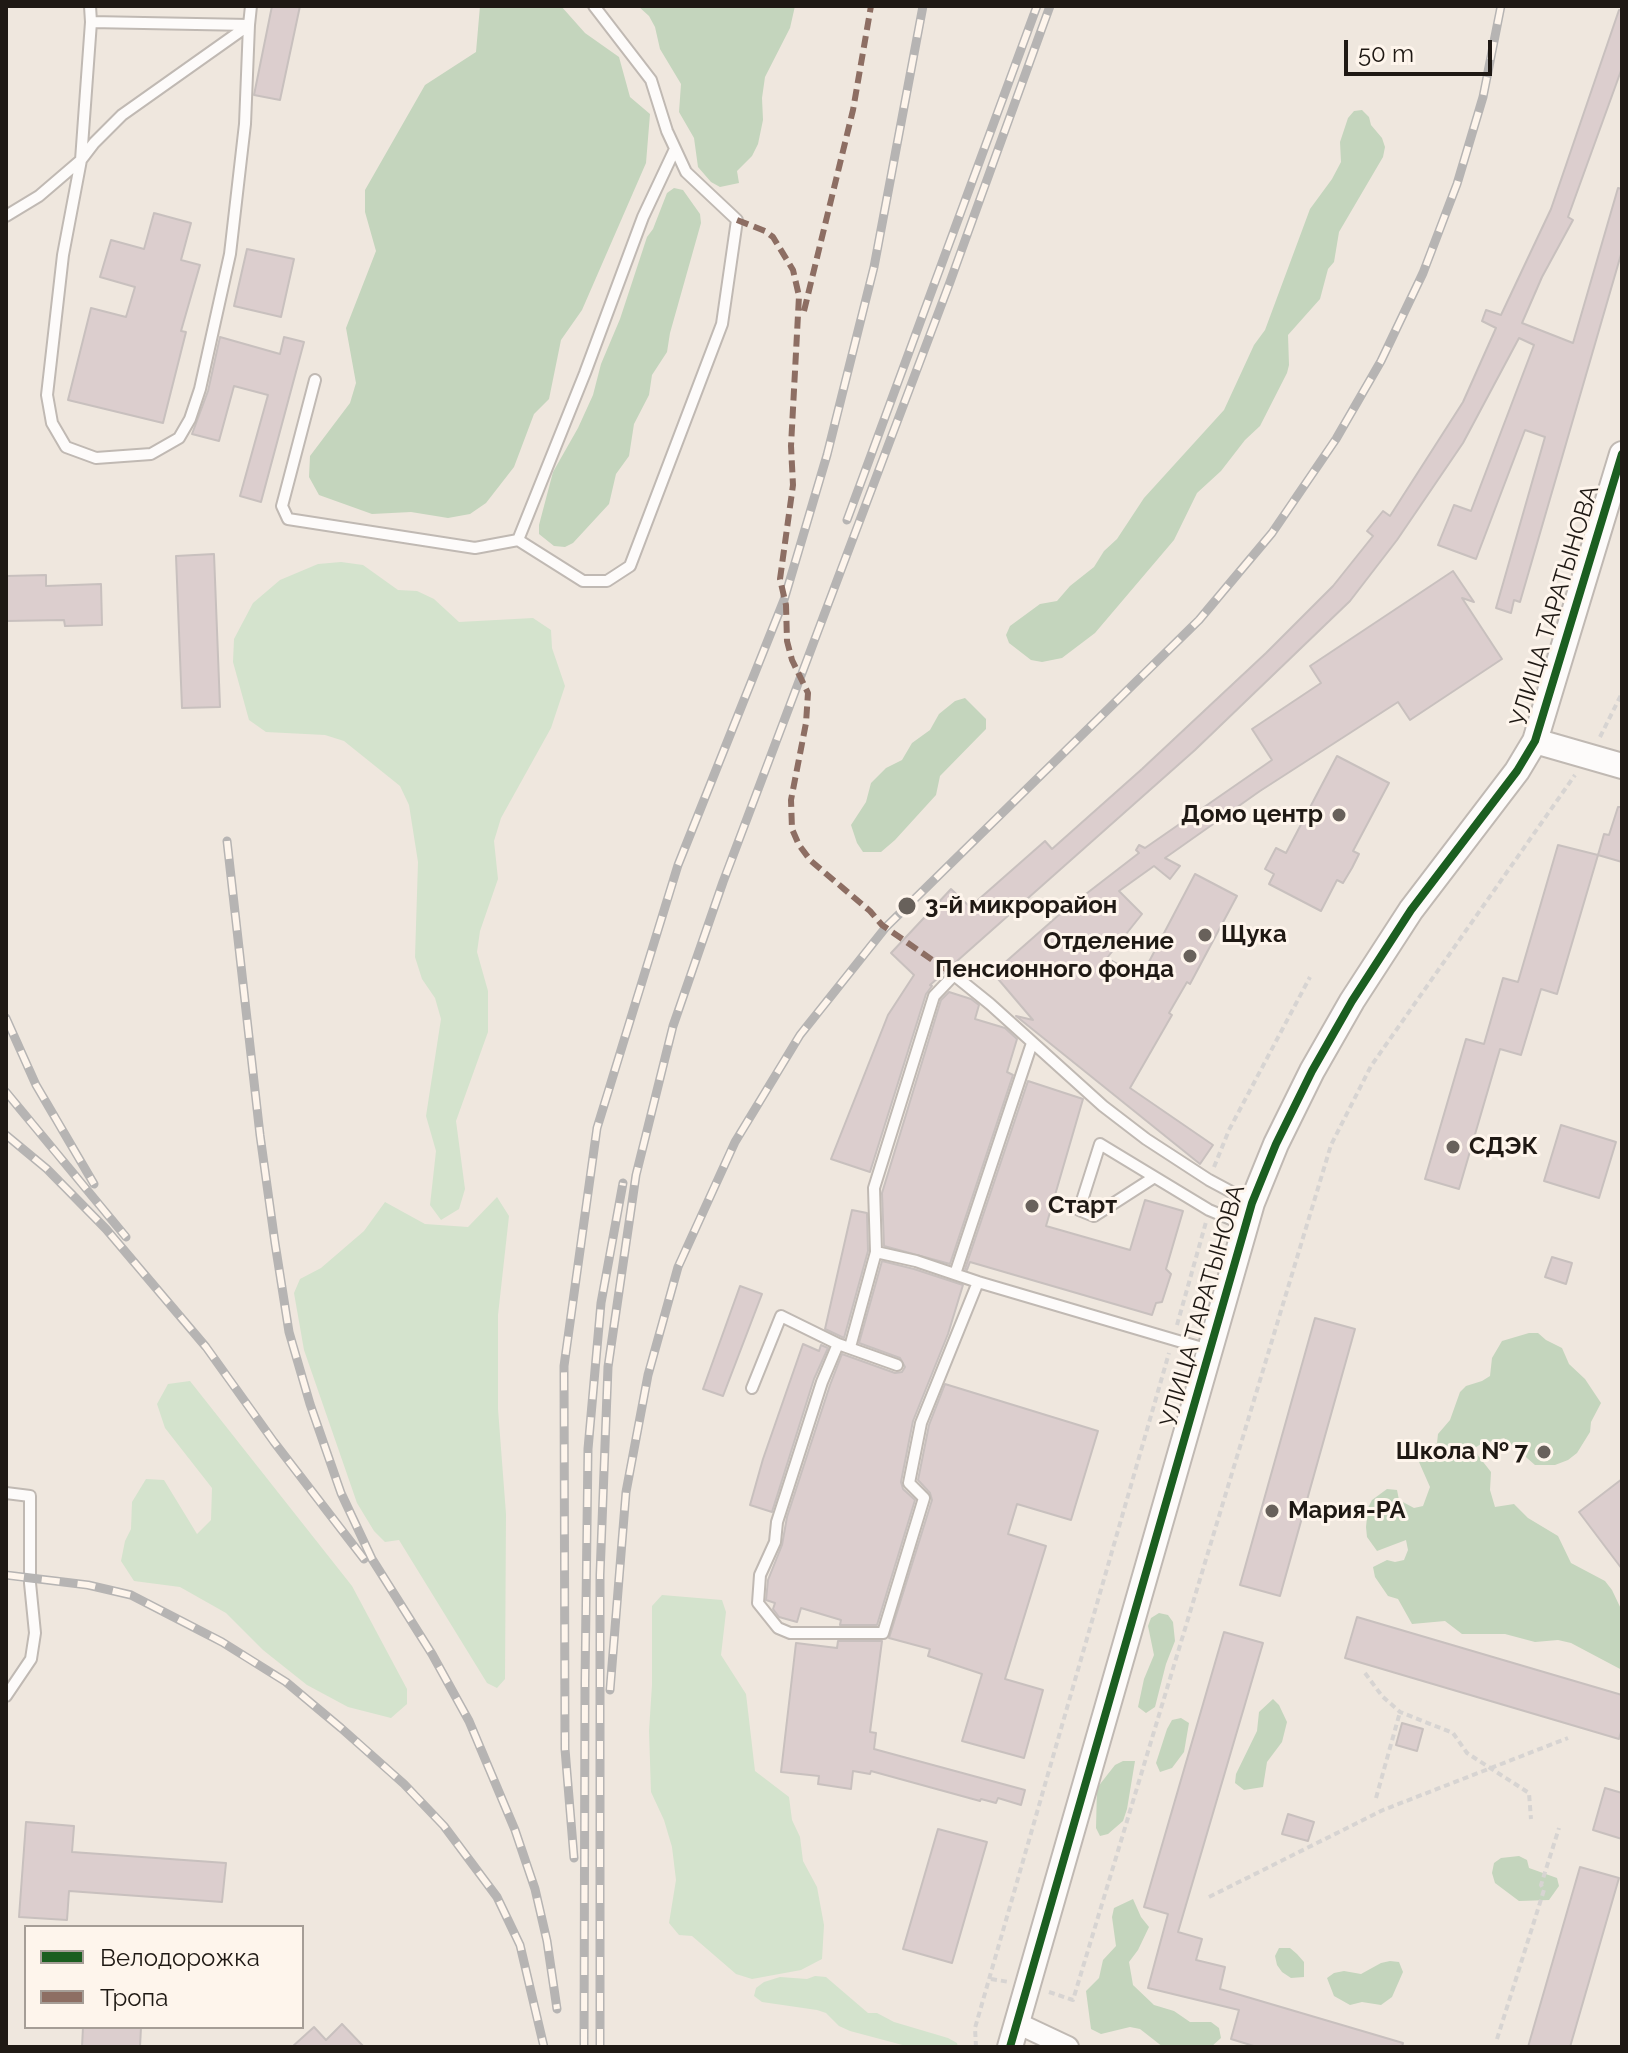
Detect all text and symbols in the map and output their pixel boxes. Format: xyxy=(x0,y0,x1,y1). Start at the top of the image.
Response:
scale bar xyxy=(1348,24,1496,74)
text: 50 m xyxy=(1358,39,1414,68)
street label: УЛИЦА ТАРАТЫНОВА xyxy=(1505,482,1605,730)
place label: Домо центр xyxy=(1181,801,1323,829)
marker: Домо центр xyxy=(1330,806,1348,824)
place label: 3-й микрорайон xyxy=(925,892,1117,920)
marker: 3-й микрорайон xyxy=(896,895,918,917)
place label: Щука xyxy=(1221,921,1287,949)
marker: Щука xyxy=(1196,926,1214,944)
place label: Отделение Пенсионного фонда xyxy=(935,928,1174,984)
marker: Отделение Пенсионного фонда xyxy=(1181,947,1199,965)
place label: СДЭК xyxy=(1469,1133,1538,1161)
marker: СДЭК xyxy=(1444,1138,1462,1156)
street label: УЛИЦА ТАРАТЫНОВА xyxy=(1155,1182,1251,1430)
place label: Старт xyxy=(1048,1192,1117,1220)
marker: Старт xyxy=(1023,1197,1041,1215)
place label: Школа № 7 xyxy=(1396,1438,1528,1466)
marker: Школа № 7 xyxy=(1535,1443,1553,1461)
place label: Мария-РА xyxy=(1288,1497,1406,1525)
marker: Мария-РА xyxy=(1263,1502,1281,1520)
legend xyxy=(24,1925,304,2029)
text: Велодорожка xyxy=(100,1943,260,1972)
text: Тропа xyxy=(100,1983,168,2012)

